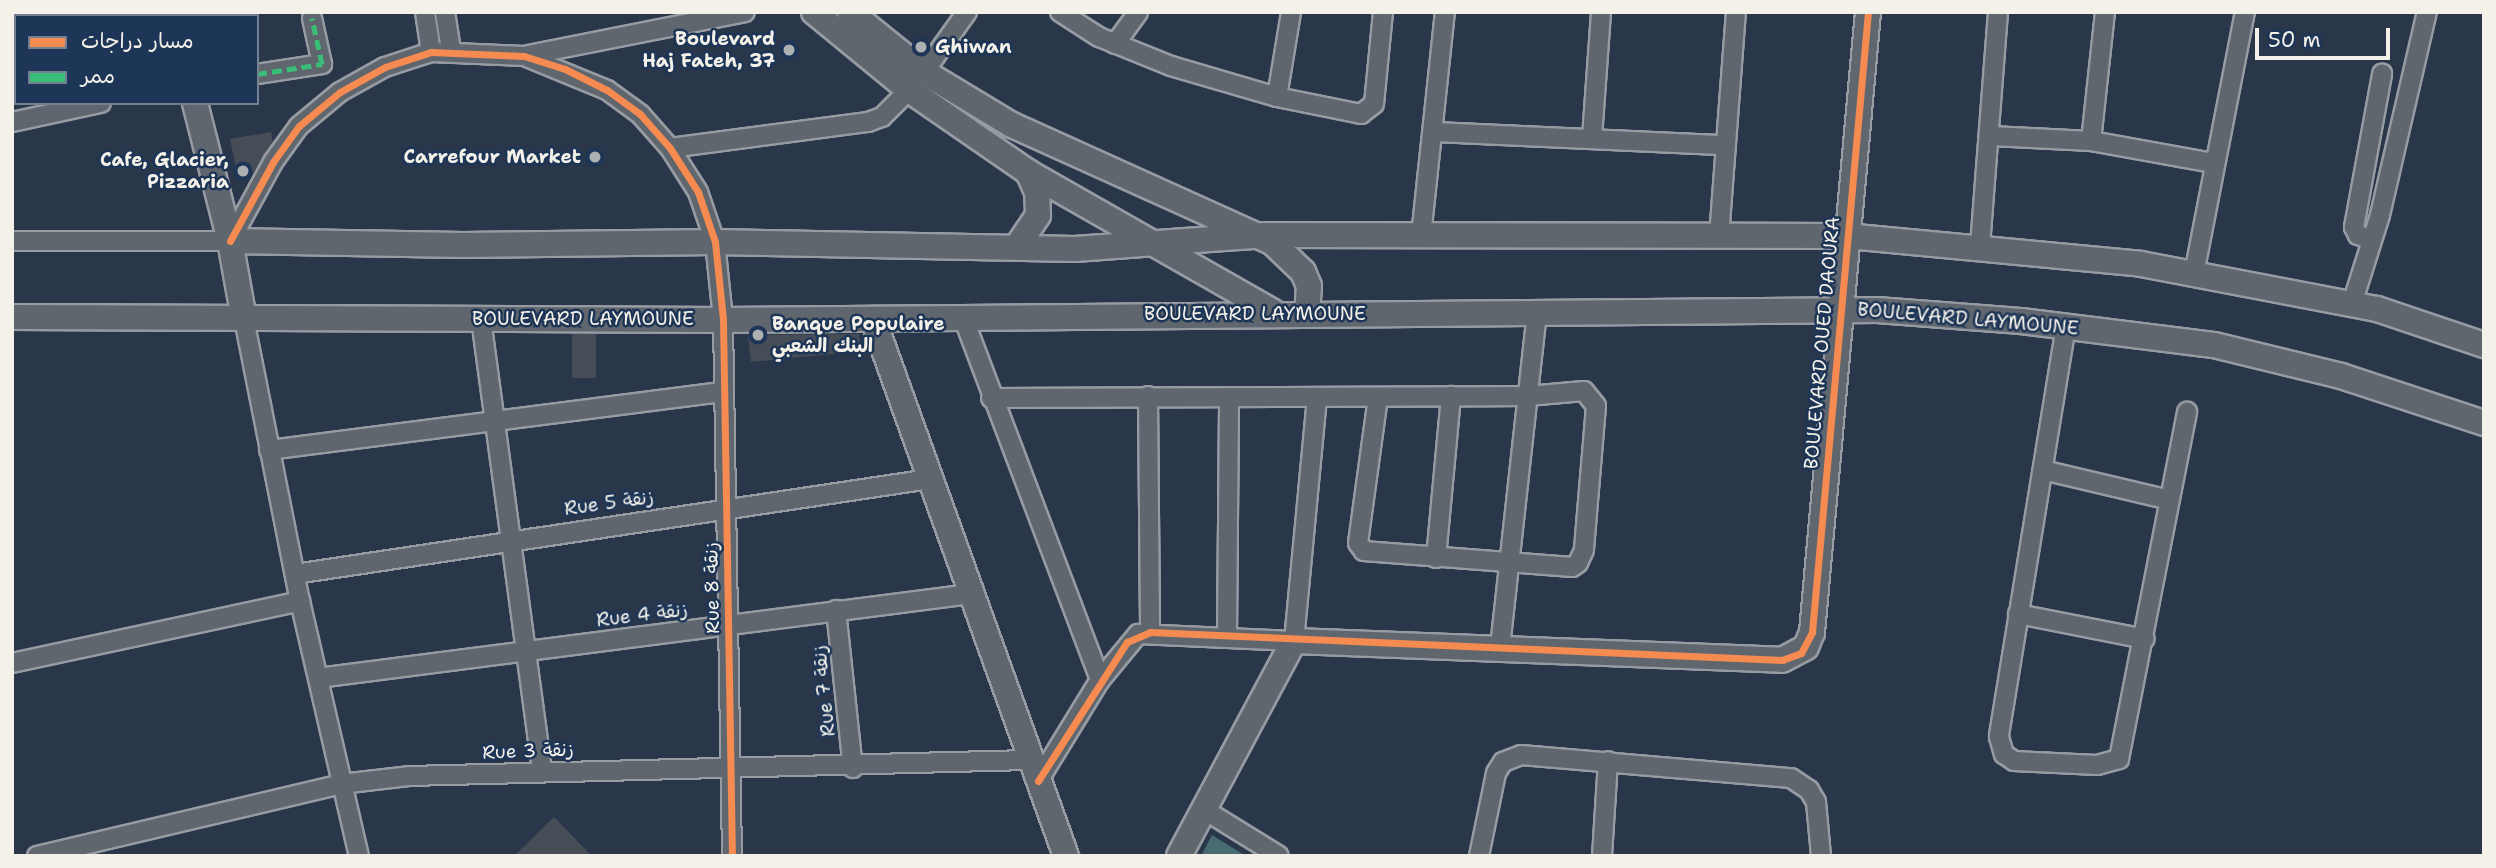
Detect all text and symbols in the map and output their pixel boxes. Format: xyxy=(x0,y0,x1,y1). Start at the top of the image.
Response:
legend xyxy=(14,14,259,105)
scale bar xyxy=(2258,14,2393,58)
text: 50 m xyxy=(2268,26,2321,54)
text: مسار دراجات xyxy=(81,27,194,55)
place label: Boulevard Haj Fateh, 37 xyxy=(642,28,775,72)
place label: Ghiwan xyxy=(935,36,1012,58)
marker: Ghiwan xyxy=(913,39,929,55)
marker: Boulevard Haj Fateh, 37 xyxy=(781,42,797,58)
text: ممر xyxy=(81,62,115,90)
place label: Carrefour Market xyxy=(403,146,581,168)
place label: Cafe, Glacier, Pizzaria xyxy=(100,149,229,193)
marker: Carrefour Market xyxy=(587,149,603,165)
marker: Cafe, Glacier, Pizzaria xyxy=(235,163,251,179)
street label: BOULEVARD OUED DAOURA xyxy=(1800,216,1844,470)
street label: BOULEVARD LAYMOUNE xyxy=(1856,298,2080,340)
street label: BOULEVARD LAYMOUNE xyxy=(1144,303,1366,325)
street label: BOULEVARD LAYMOUNE xyxy=(472,308,694,330)
place label: Banque Populaire البنك الشعبي xyxy=(772,313,945,357)
marker: Banque Populaire البنك الشعبي xyxy=(750,327,766,343)
street label: Rue 5 زنقة xyxy=(563,485,655,521)
street label: Rue 8 زنقة xyxy=(700,542,724,634)
street label: Rue 4 زنقة xyxy=(595,598,689,632)
street label: Rue 7 زنقة xyxy=(808,644,840,738)
street label: Rue 3 زنقة xyxy=(482,738,574,764)

